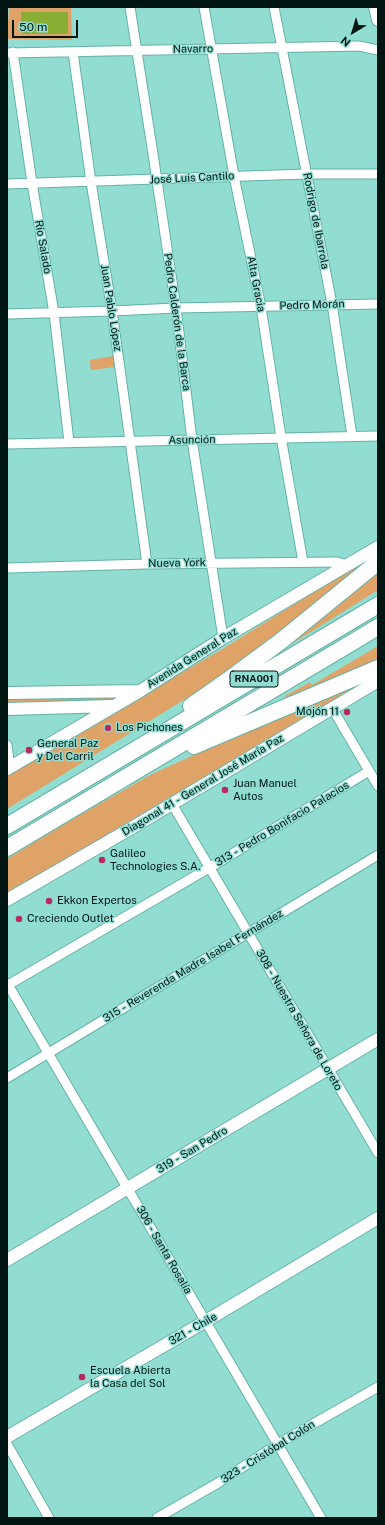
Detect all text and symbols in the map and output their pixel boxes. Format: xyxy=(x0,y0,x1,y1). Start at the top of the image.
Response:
scale bar xyxy=(14,12,80,38)
north arrow xyxy=(333,12,373,52)
text: 50 m xyxy=(19,20,47,34)
text: N xyxy=(339,34,353,49)
street label: Navarro xyxy=(173,42,213,56)
street label: José Luis Cantilo xyxy=(149,169,235,187)
street label: Rodrigo de Ibarrola xyxy=(300,172,332,270)
street label: Río Salado xyxy=(32,219,54,275)
street label: Pedro Calderón de la Barca xyxy=(161,252,193,392)
street label: Alta Gracia xyxy=(244,255,268,313)
street label: Juan Pablo López xyxy=(98,264,124,352)
street label: Pedro Morán xyxy=(279,297,345,313)
street label: Asunción xyxy=(168,433,216,447)
street label: Nueva York xyxy=(148,556,206,570)
street label: Avenida General Paz xyxy=(144,625,240,691)
road number: RNA001 xyxy=(230,671,278,687)
place label: Mojón 11 xyxy=(296,705,339,719)
marker: Mojón 11 xyxy=(342,707,352,717)
place label: Los Pichones xyxy=(116,721,183,735)
marker: Los Pichones xyxy=(103,723,113,733)
street label: Diagonal 41 - General José María Paz xyxy=(120,731,286,839)
place label: General Paz y Del Carril xyxy=(37,737,98,763)
marker: General Paz y Del Carril xyxy=(24,745,34,755)
place label: Juan Manuel Autos xyxy=(233,777,297,803)
street label: 313 - Pedro Bonifacio Palacios xyxy=(213,779,351,869)
marker: Juan Manuel Autos xyxy=(220,785,230,795)
place label: Galileo Technologies S.A. xyxy=(110,847,200,873)
marker: Galileo Technologies S.A. xyxy=(97,855,107,865)
place label: Ekkon Expertos xyxy=(57,894,137,908)
marker: Ekkon Expertos xyxy=(44,896,54,906)
street label: 315 - Reverenda Madre Isabel Fernández xyxy=(101,907,285,1025)
place label: Creciendo Outlet xyxy=(27,912,114,926)
marker: Creciendo Outlet xyxy=(14,914,24,924)
street label: 308 - Nuestra Señora de Loreto xyxy=(253,947,345,1093)
street label: 319 - San Pedro xyxy=(154,1124,230,1176)
street label: 306 - Santa Rosalía xyxy=(133,1204,195,1296)
street label: 321 - Chile xyxy=(167,1310,219,1348)
place label: Escuela Abierta la Casa del Sol xyxy=(90,1364,171,1390)
marker: Escuela Abierta la Casa del Sol xyxy=(77,1372,87,1382)
street label: 323 - Cristóbal Colón xyxy=(219,1418,317,1486)

